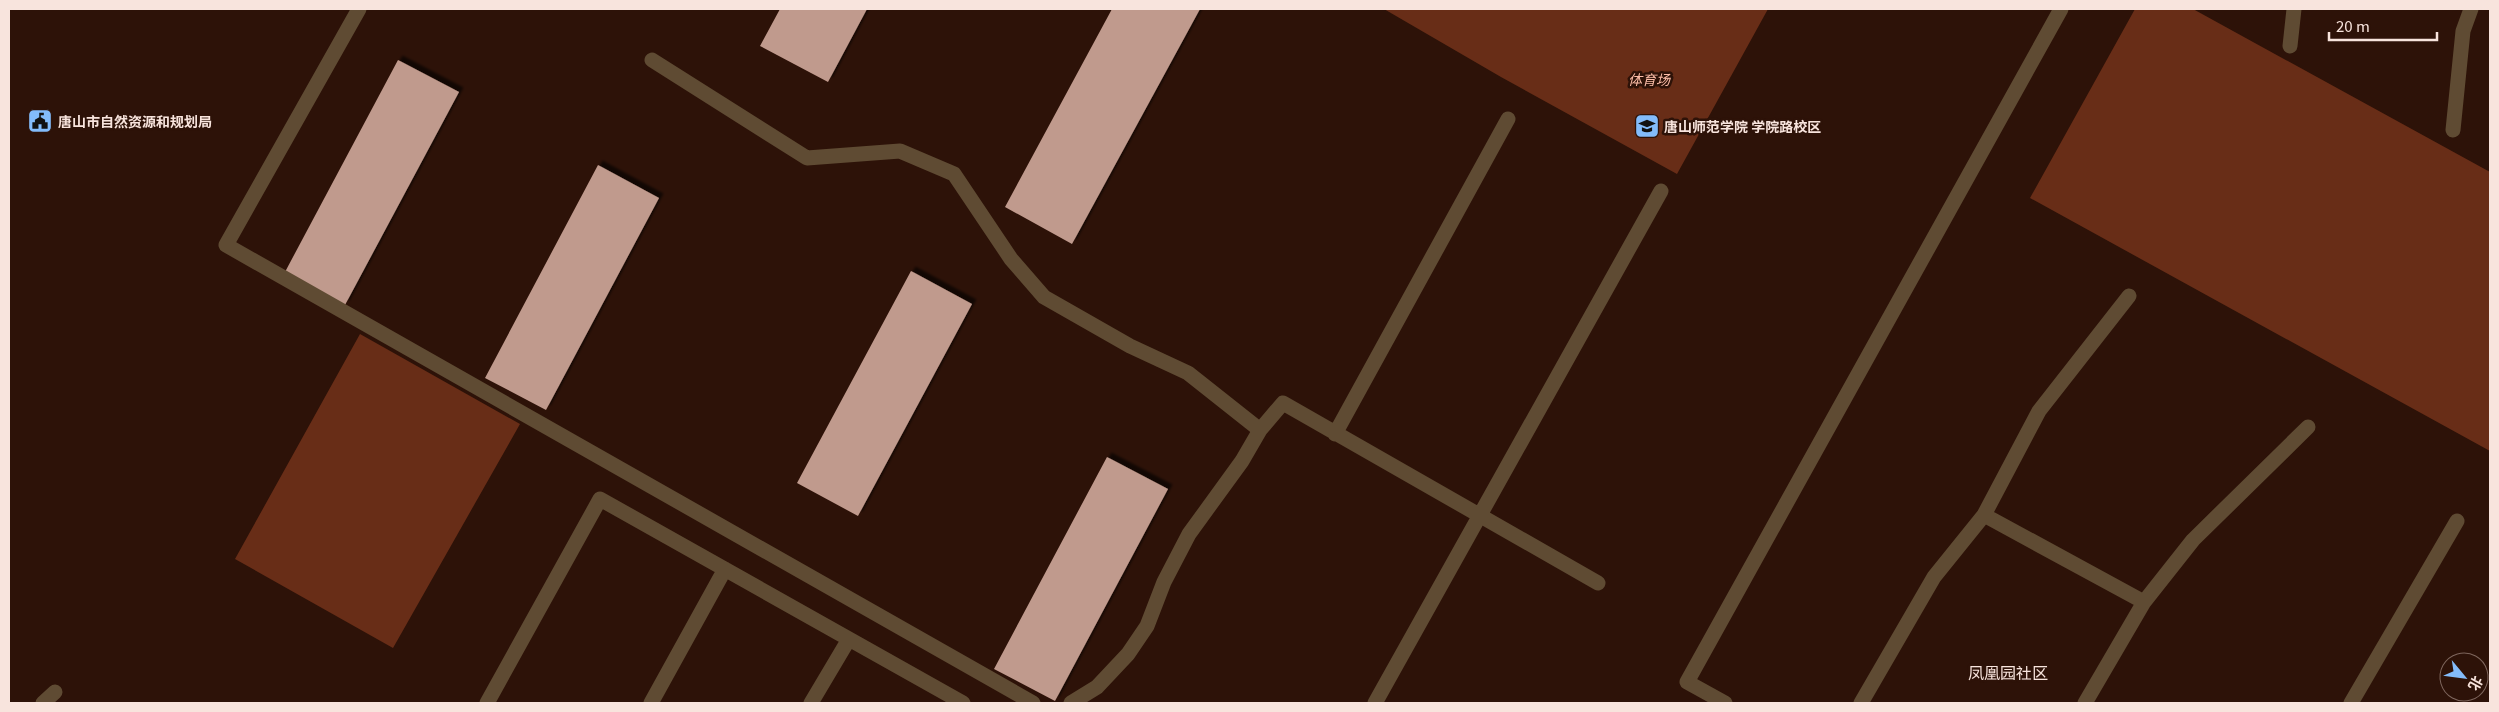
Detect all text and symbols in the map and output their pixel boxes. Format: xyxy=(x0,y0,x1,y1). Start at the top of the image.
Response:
scale bar xyxy=(2329,10,2436,42)
text: 20 m xyxy=(2336,15,2370,36)
park label: 体育场 xyxy=(1628,69,1671,89)
public building icon: 唐山市自然资源和规划局 xyxy=(27,108,53,134)
place label: 唐山市自然资源和规划局 xyxy=(58,111,212,131)
school or university icon: 唐山师范学院 学院路校区 xyxy=(1634,113,1660,139)
place label: 唐山师范学院 学院路校区 xyxy=(1664,116,1821,136)
north arrow xyxy=(2439,652,2489,702)
district label: 凤凰园社区 xyxy=(1968,660,2048,684)
text: 北 xyxy=(2464,673,2488,695)

